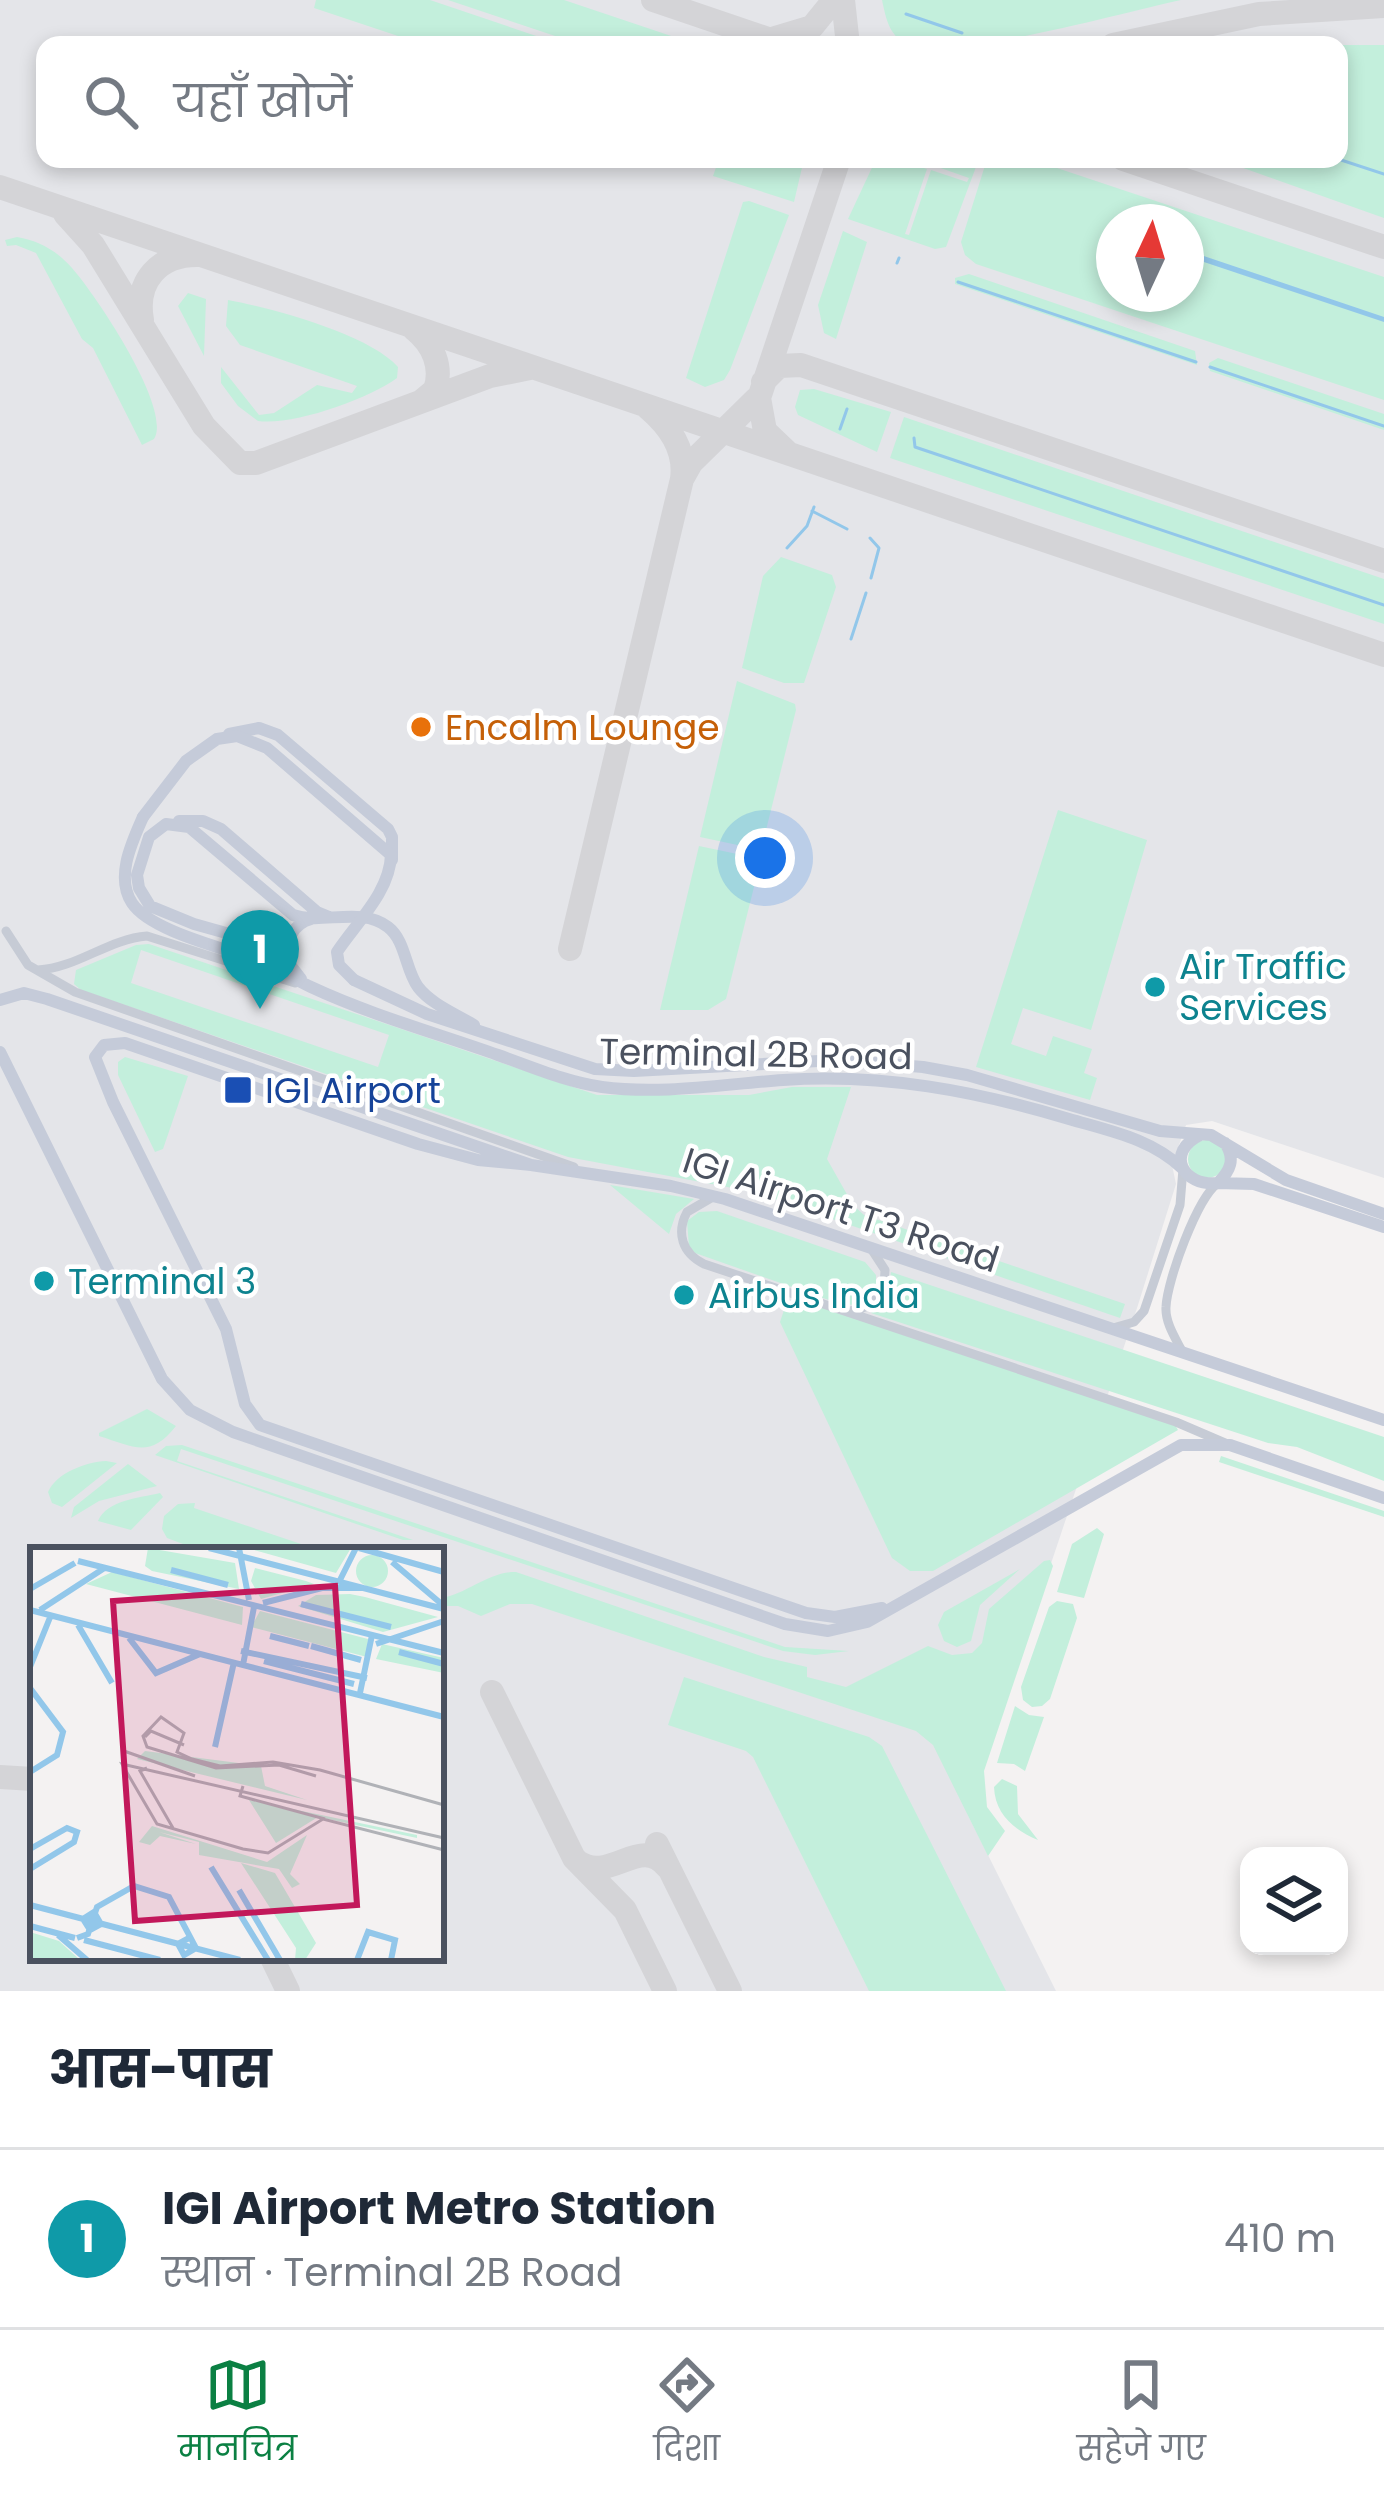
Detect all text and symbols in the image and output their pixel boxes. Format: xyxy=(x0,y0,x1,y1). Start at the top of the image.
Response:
search box xyxy=(36,36,1348,168)
icon: search xyxy=(78,69,144,135)
text: यहाँ खोजें xyxy=(174,70,352,133)
north arrow xyxy=(1096,204,1204,312)
place label: Encalm Lounge xyxy=(445,702,720,753)
marker: Encalm Lounge xyxy=(408,714,434,740)
your location xyxy=(735,828,795,888)
pin: 1 xyxy=(221,910,299,1009)
place label: Air Traffic Services xyxy=(1179,941,1347,1033)
marker: Air Traffic Services xyxy=(1142,974,1168,1000)
street label: Terminal 2B Road xyxy=(599,1026,913,1082)
place label: IGI Airport xyxy=(265,1065,441,1116)
marker: IGI Airport xyxy=(222,1074,254,1106)
street label: IGI Airport T3 Road xyxy=(677,1135,1005,1285)
place label: Terminal 3 xyxy=(68,1256,256,1307)
marker: Terminal 3 xyxy=(31,1268,57,1294)
place label: Airbus India xyxy=(708,1270,920,1321)
marker: Airbus India xyxy=(671,1282,697,1308)
inset map xyxy=(30,1547,444,1961)
map controls xyxy=(1240,1847,1348,1955)
button: layers xyxy=(1240,1847,1348,1955)
text: आस-पास xyxy=(48,2033,272,2105)
text: IGI Airport Metro Station xyxy=(162,2177,716,2240)
text: 1 xyxy=(80,2211,94,2266)
text: 410 m xyxy=(1224,2211,1336,2266)
text: स्थान · Terminal 2B Road xyxy=(162,2245,622,2300)
tab: मानचित्र xyxy=(178,2352,297,2474)
tab: दिशा xyxy=(654,2352,720,2474)
tab: सहेजे गए xyxy=(1077,2352,1206,2474)

